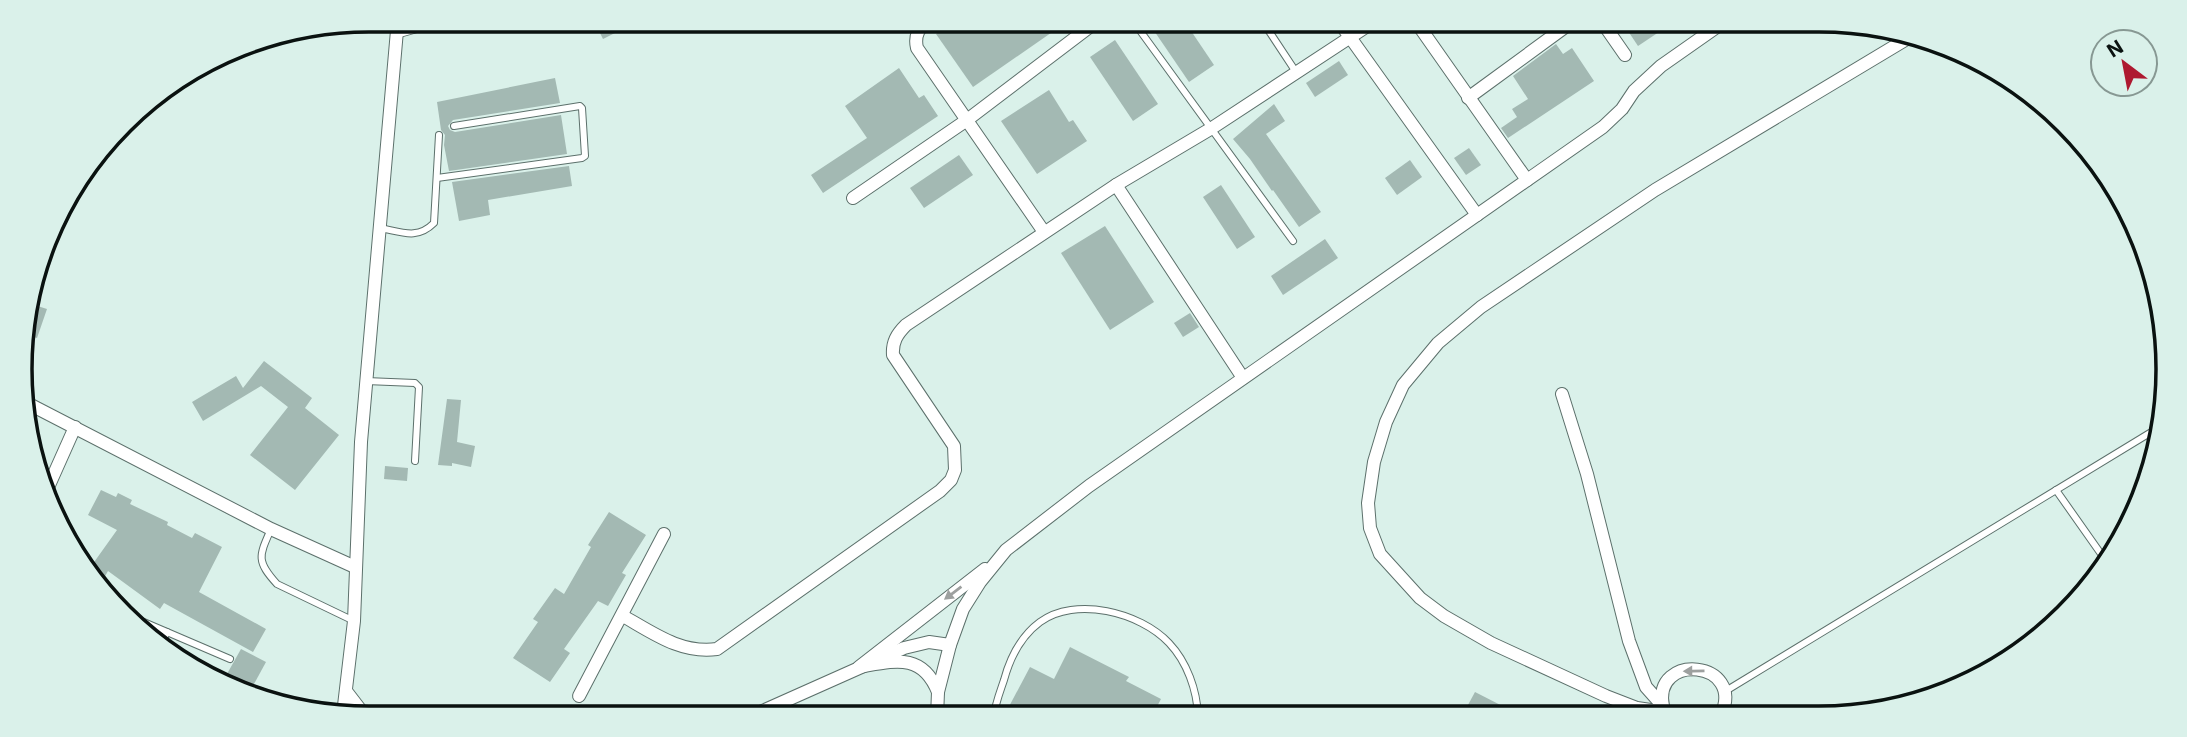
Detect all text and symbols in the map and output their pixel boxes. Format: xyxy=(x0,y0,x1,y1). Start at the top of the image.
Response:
north arrow xyxy=(2089,28,2159,98)
text: N xyxy=(2103,35,2127,63)
one-way arrow xyxy=(944,586,962,600)
one-way arrow xyxy=(1682,665,1704,676)

